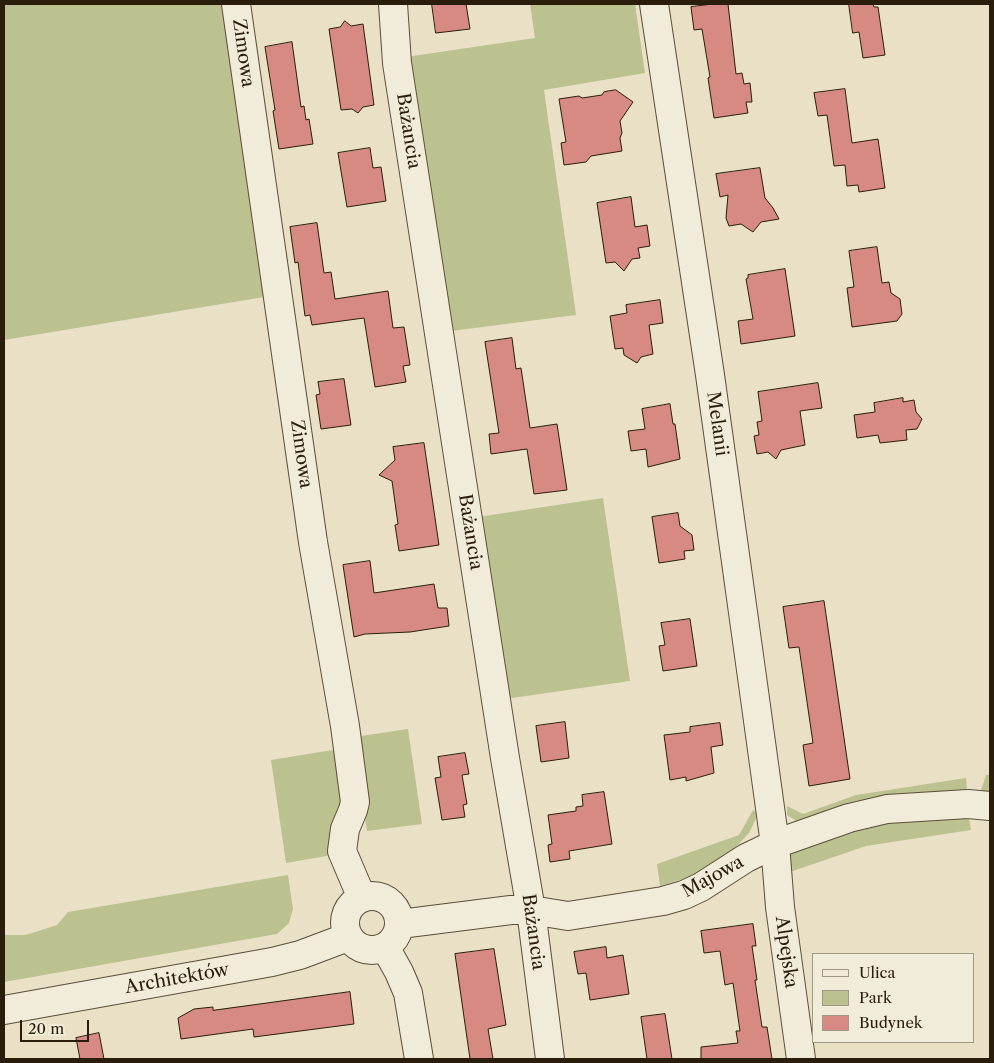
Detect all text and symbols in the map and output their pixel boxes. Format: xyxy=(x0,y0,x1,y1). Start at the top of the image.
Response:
street label: Zimowa xyxy=(228,17,258,89)
street label: Bażancia xyxy=(391,92,425,170)
street label: Melanii xyxy=(702,390,732,458)
street label: Zimowa xyxy=(286,418,316,490)
street label: Bażancia xyxy=(453,493,487,571)
street label: Majowa xyxy=(678,851,748,903)
street label: Bażancia xyxy=(517,893,549,971)
street label: Alpejska xyxy=(770,915,802,989)
legend xyxy=(812,953,974,1043)
street label: Architektów xyxy=(123,959,231,999)
text: Ulica xyxy=(859,963,895,982)
text: Park xyxy=(859,988,892,1007)
scale bar xyxy=(22,1010,91,1042)
text: Budynek xyxy=(859,1013,923,1032)
text: 20 m xyxy=(28,1019,64,1038)

